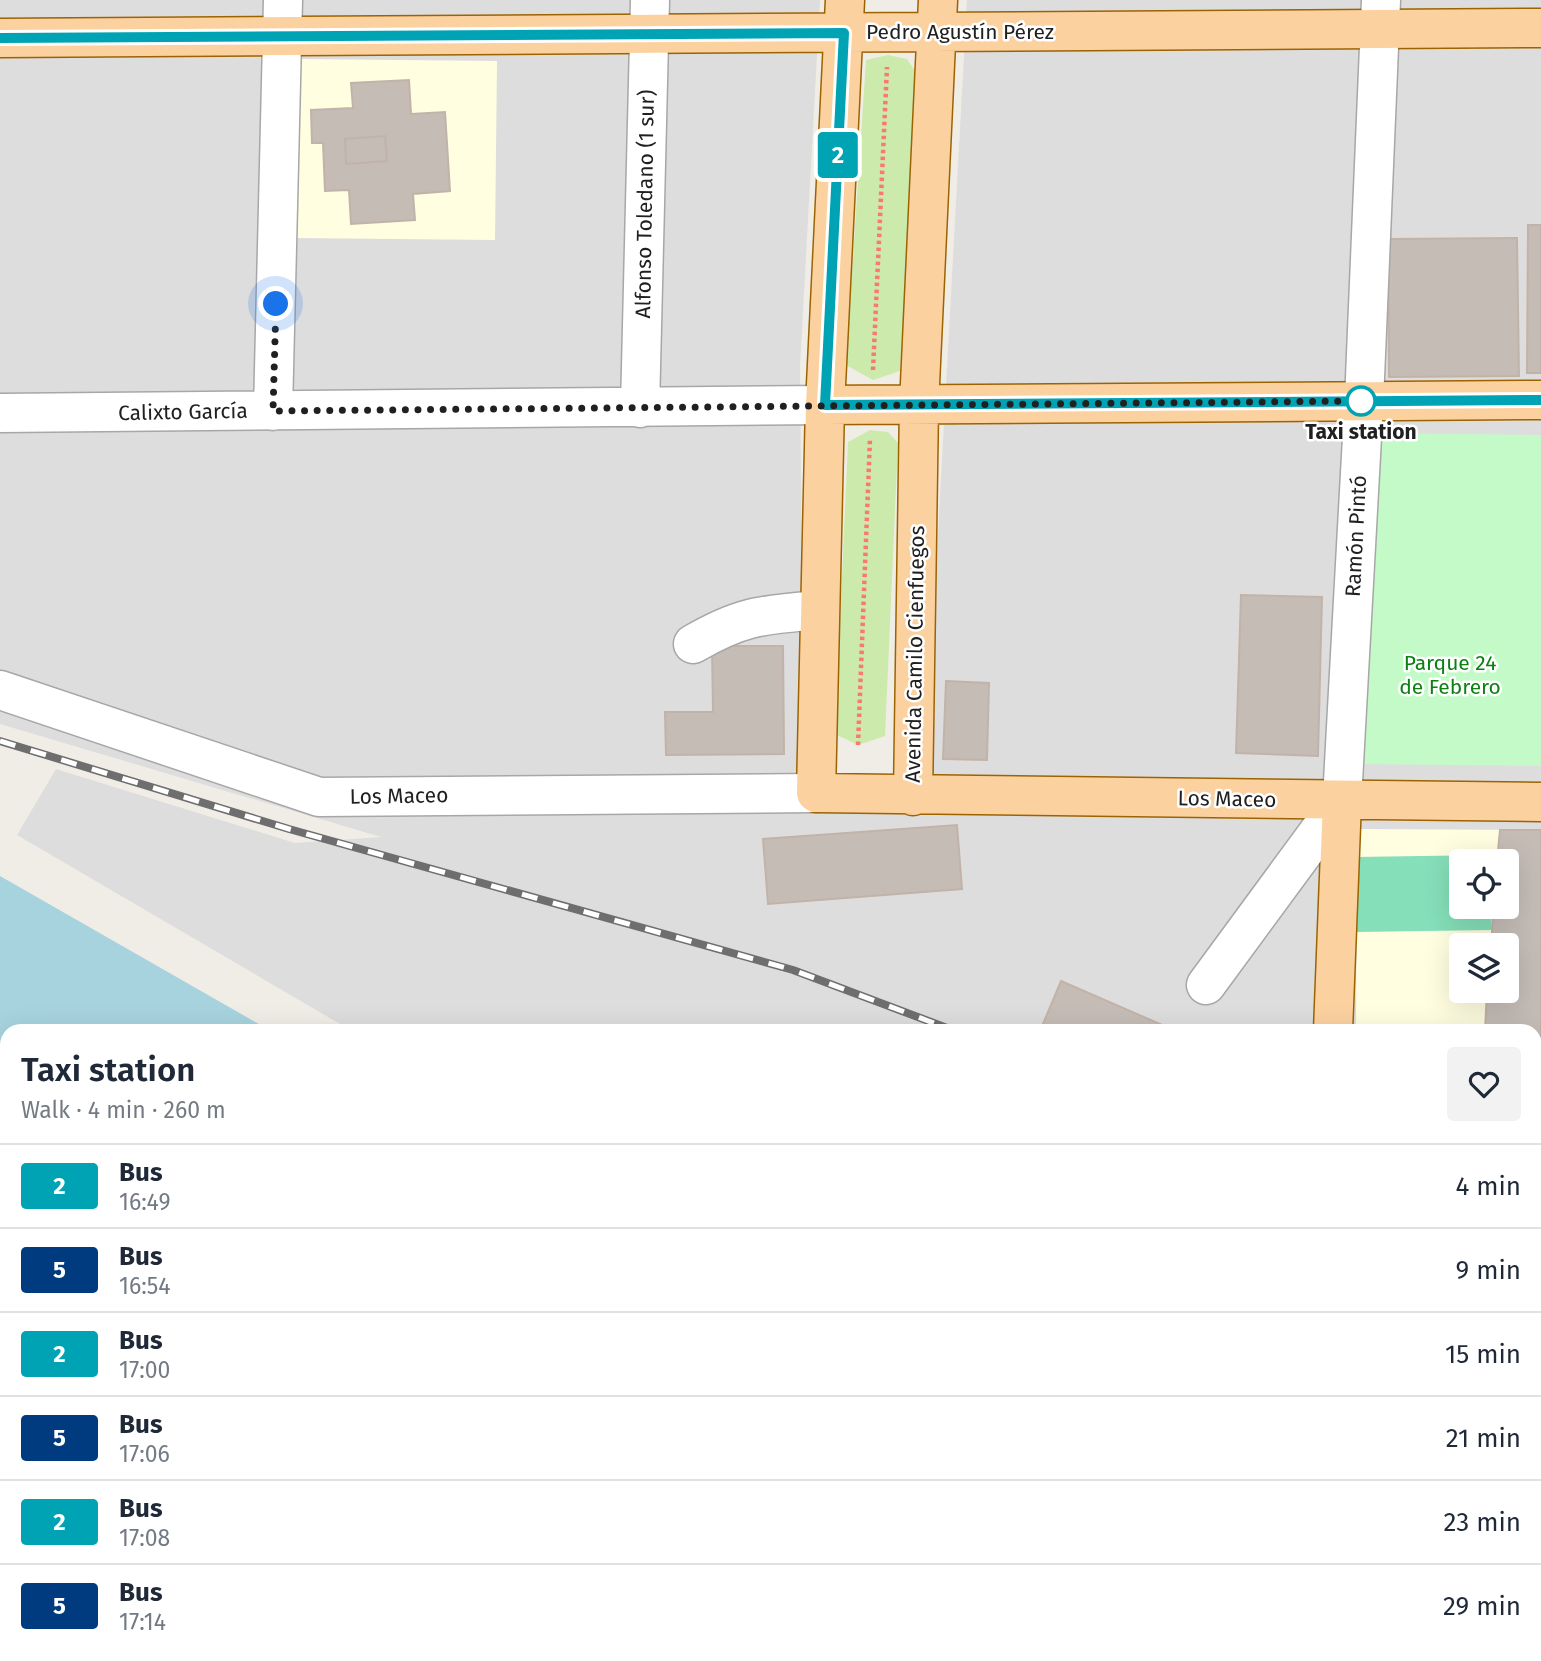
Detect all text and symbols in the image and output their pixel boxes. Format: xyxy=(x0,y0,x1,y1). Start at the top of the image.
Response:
street label: Pedro Agustín Pérez xyxy=(866,19,1054,45)
street label: Alfonso Toledano (1 sur) xyxy=(630,89,660,319)
line badge: 2 xyxy=(815,132,861,178)
text: 2 xyxy=(832,141,844,169)
your location xyxy=(258,286,293,321)
marker: Taxi station xyxy=(1346,386,1376,416)
street label: Calixto García xyxy=(118,398,248,426)
place label: Taxi station xyxy=(1305,419,1417,445)
street label: Ramón Pintó xyxy=(1340,474,1372,598)
street label: Avenida Camilo Cienfuegos xyxy=(900,525,930,783)
park label: Parque 24 de Febrero xyxy=(1399,650,1501,700)
street label: Los Maceo xyxy=(349,782,449,810)
street label: Los Maceo xyxy=(1177,785,1277,813)
map controls xyxy=(1449,849,1519,1003)
button: locate xyxy=(1449,849,1519,919)
button: layers xyxy=(1449,933,1519,1003)
button: heart xyxy=(1447,1047,1521,1121)
text: Taxi station xyxy=(21,1050,195,1090)
text: Walk · 4 min · 260 m xyxy=(21,1096,226,1124)
text: Bus xyxy=(119,1157,162,1188)
text: 4 min xyxy=(1455,1171,1521,1202)
text: 2 xyxy=(53,1172,66,1200)
text: 16:49 xyxy=(119,1188,170,1216)
text: Bus xyxy=(119,1241,162,1272)
text: 9 min xyxy=(1456,1255,1521,1286)
text: 5 xyxy=(53,1256,66,1284)
text: 16:54 xyxy=(119,1272,171,1300)
text: Bus xyxy=(119,1325,162,1356)
text: 15 min xyxy=(1445,1339,1521,1370)
text: 2 xyxy=(53,1340,66,1368)
text: 17:00 xyxy=(119,1356,170,1384)
text: Bus xyxy=(119,1409,162,1440)
text: 21 min xyxy=(1446,1423,1521,1454)
text: 5 xyxy=(53,1424,66,1452)
text: 17:06 xyxy=(119,1440,170,1468)
text: Bus xyxy=(119,1493,162,1524)
text: 23 min xyxy=(1444,1507,1521,1538)
text: 2 xyxy=(53,1508,66,1536)
text: 17:08 xyxy=(119,1524,170,1552)
text: Bus xyxy=(119,1577,162,1608)
text: 29 min xyxy=(1443,1591,1521,1622)
text: 5 xyxy=(53,1592,66,1620)
text: 17:14 xyxy=(119,1608,166,1636)

